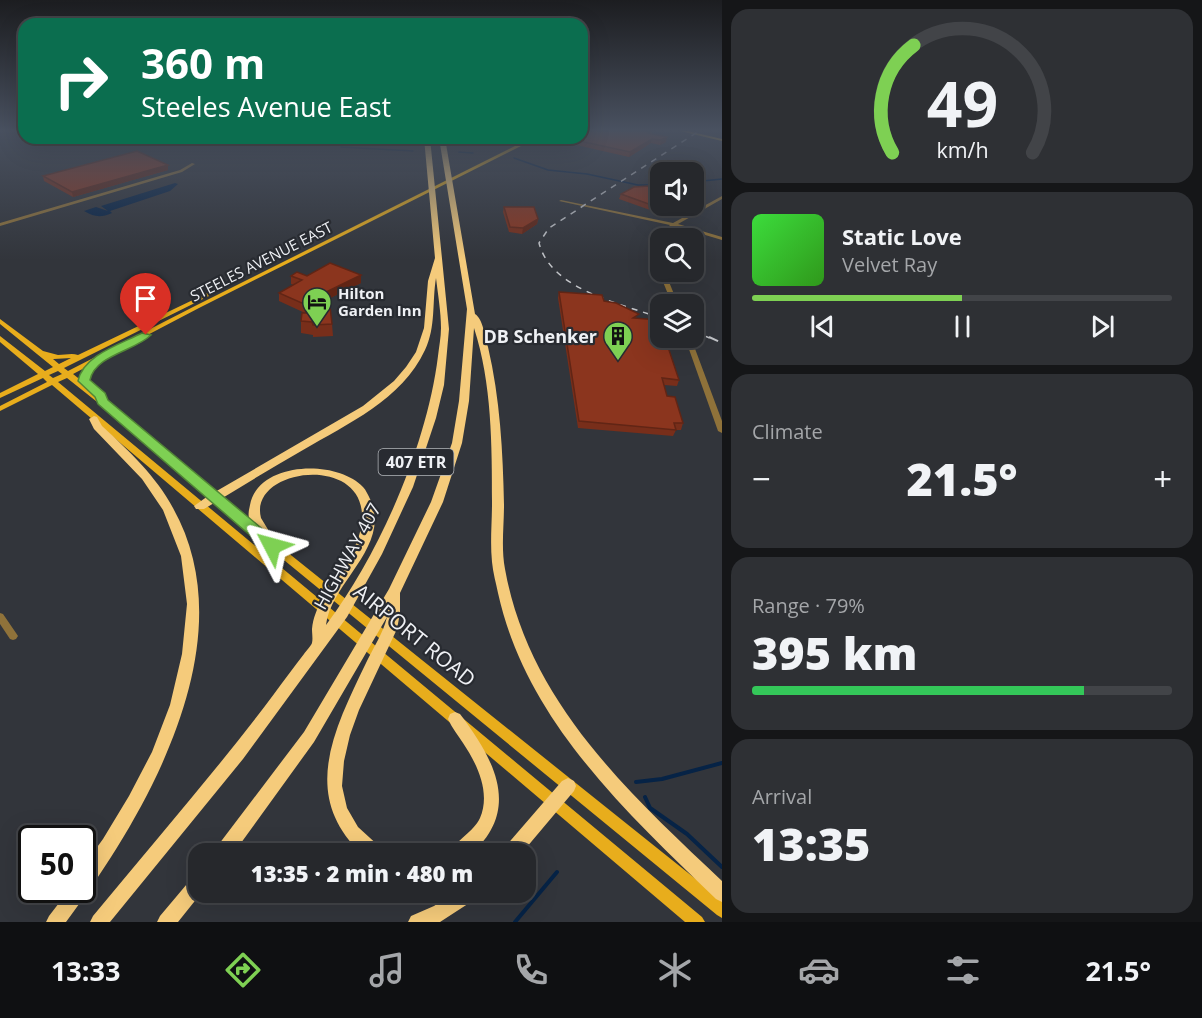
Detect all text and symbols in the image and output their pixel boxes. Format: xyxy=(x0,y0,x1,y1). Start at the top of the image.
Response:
text: 360 m xyxy=(141,34,265,91)
icon: right xyxy=(42,42,120,120)
text: 49 xyxy=(926,60,998,145)
text: Steeles Avenue East xyxy=(141,88,391,125)
text: km/h xyxy=(936,135,988,164)
map controls xyxy=(650,162,704,348)
button: sound xyxy=(650,162,704,216)
street label: STEELES AVENUE EAST xyxy=(187,216,336,306)
text: Static Love xyxy=(842,221,962,251)
button: search xyxy=(650,228,704,282)
text: Velvet Ray xyxy=(842,251,937,278)
pin xyxy=(120,273,171,335)
icon: arrive xyxy=(129,282,162,315)
place label: Hilton Garden Inn xyxy=(338,283,422,320)
hotel icon: Hilton Garden Inn xyxy=(301,286,333,328)
button: layers xyxy=(650,294,704,348)
icon: previous xyxy=(806,310,839,343)
icon: pause xyxy=(946,310,979,343)
icon: next xyxy=(1086,310,1119,343)
building icon: DB Schenker xyxy=(602,320,634,362)
place label: DB Schenker xyxy=(483,324,597,348)
text: Climate xyxy=(752,418,823,445)
text: 21.5° xyxy=(906,448,1018,509)
road number: 407 ETR xyxy=(378,449,454,475)
text: − xyxy=(752,456,771,501)
text: + xyxy=(1153,456,1172,501)
street label: HIGHWAY 407 xyxy=(308,498,386,614)
position arrow xyxy=(240,514,304,578)
street label: AIRPORT ROAD xyxy=(348,577,482,693)
text: Range · 79% xyxy=(752,592,865,619)
text: 395 km xyxy=(752,622,917,683)
text: Arrival xyxy=(752,783,812,810)
text: 13:35 xyxy=(752,813,870,874)
speed limit sign: 50 xyxy=(18,825,96,903)
text: 13:35 · 2 min · 480 m xyxy=(251,858,473,888)
icon: directions xyxy=(222,949,264,991)
icon: music xyxy=(366,949,408,991)
icon: phone xyxy=(510,949,552,991)
icon: climate xyxy=(654,949,696,991)
icon: car xyxy=(798,949,840,991)
icon: filters xyxy=(942,949,984,991)
text: 13:33 xyxy=(51,952,120,989)
text: 21.5° xyxy=(1085,952,1151,989)

